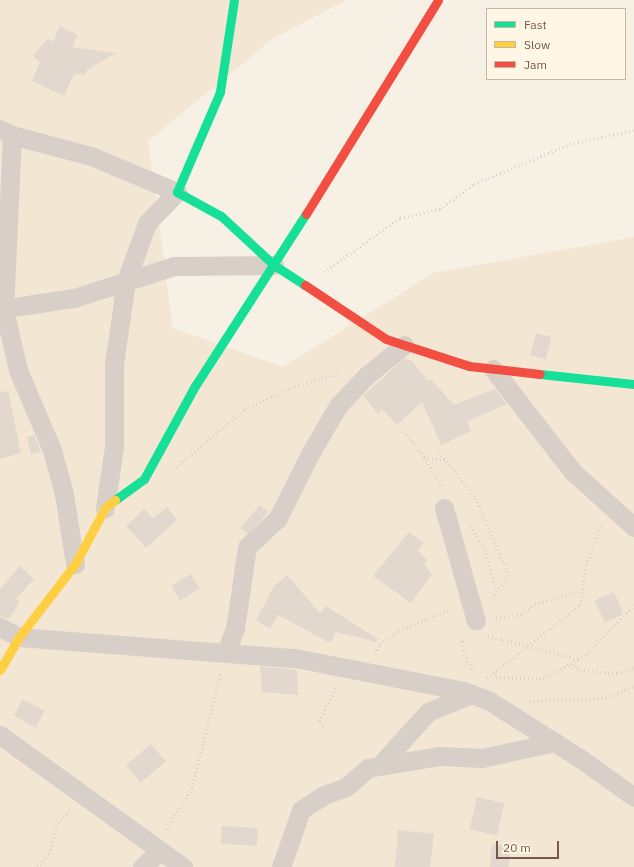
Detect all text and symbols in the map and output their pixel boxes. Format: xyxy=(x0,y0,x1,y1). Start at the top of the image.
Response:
legend xyxy=(486,8,626,80)
text: Fast xyxy=(524,17,547,32)
text: Slow xyxy=(524,37,550,52)
text: Jam xyxy=(524,57,547,72)
scale bar xyxy=(498,833,561,859)
text: 20 m xyxy=(503,840,531,855)

